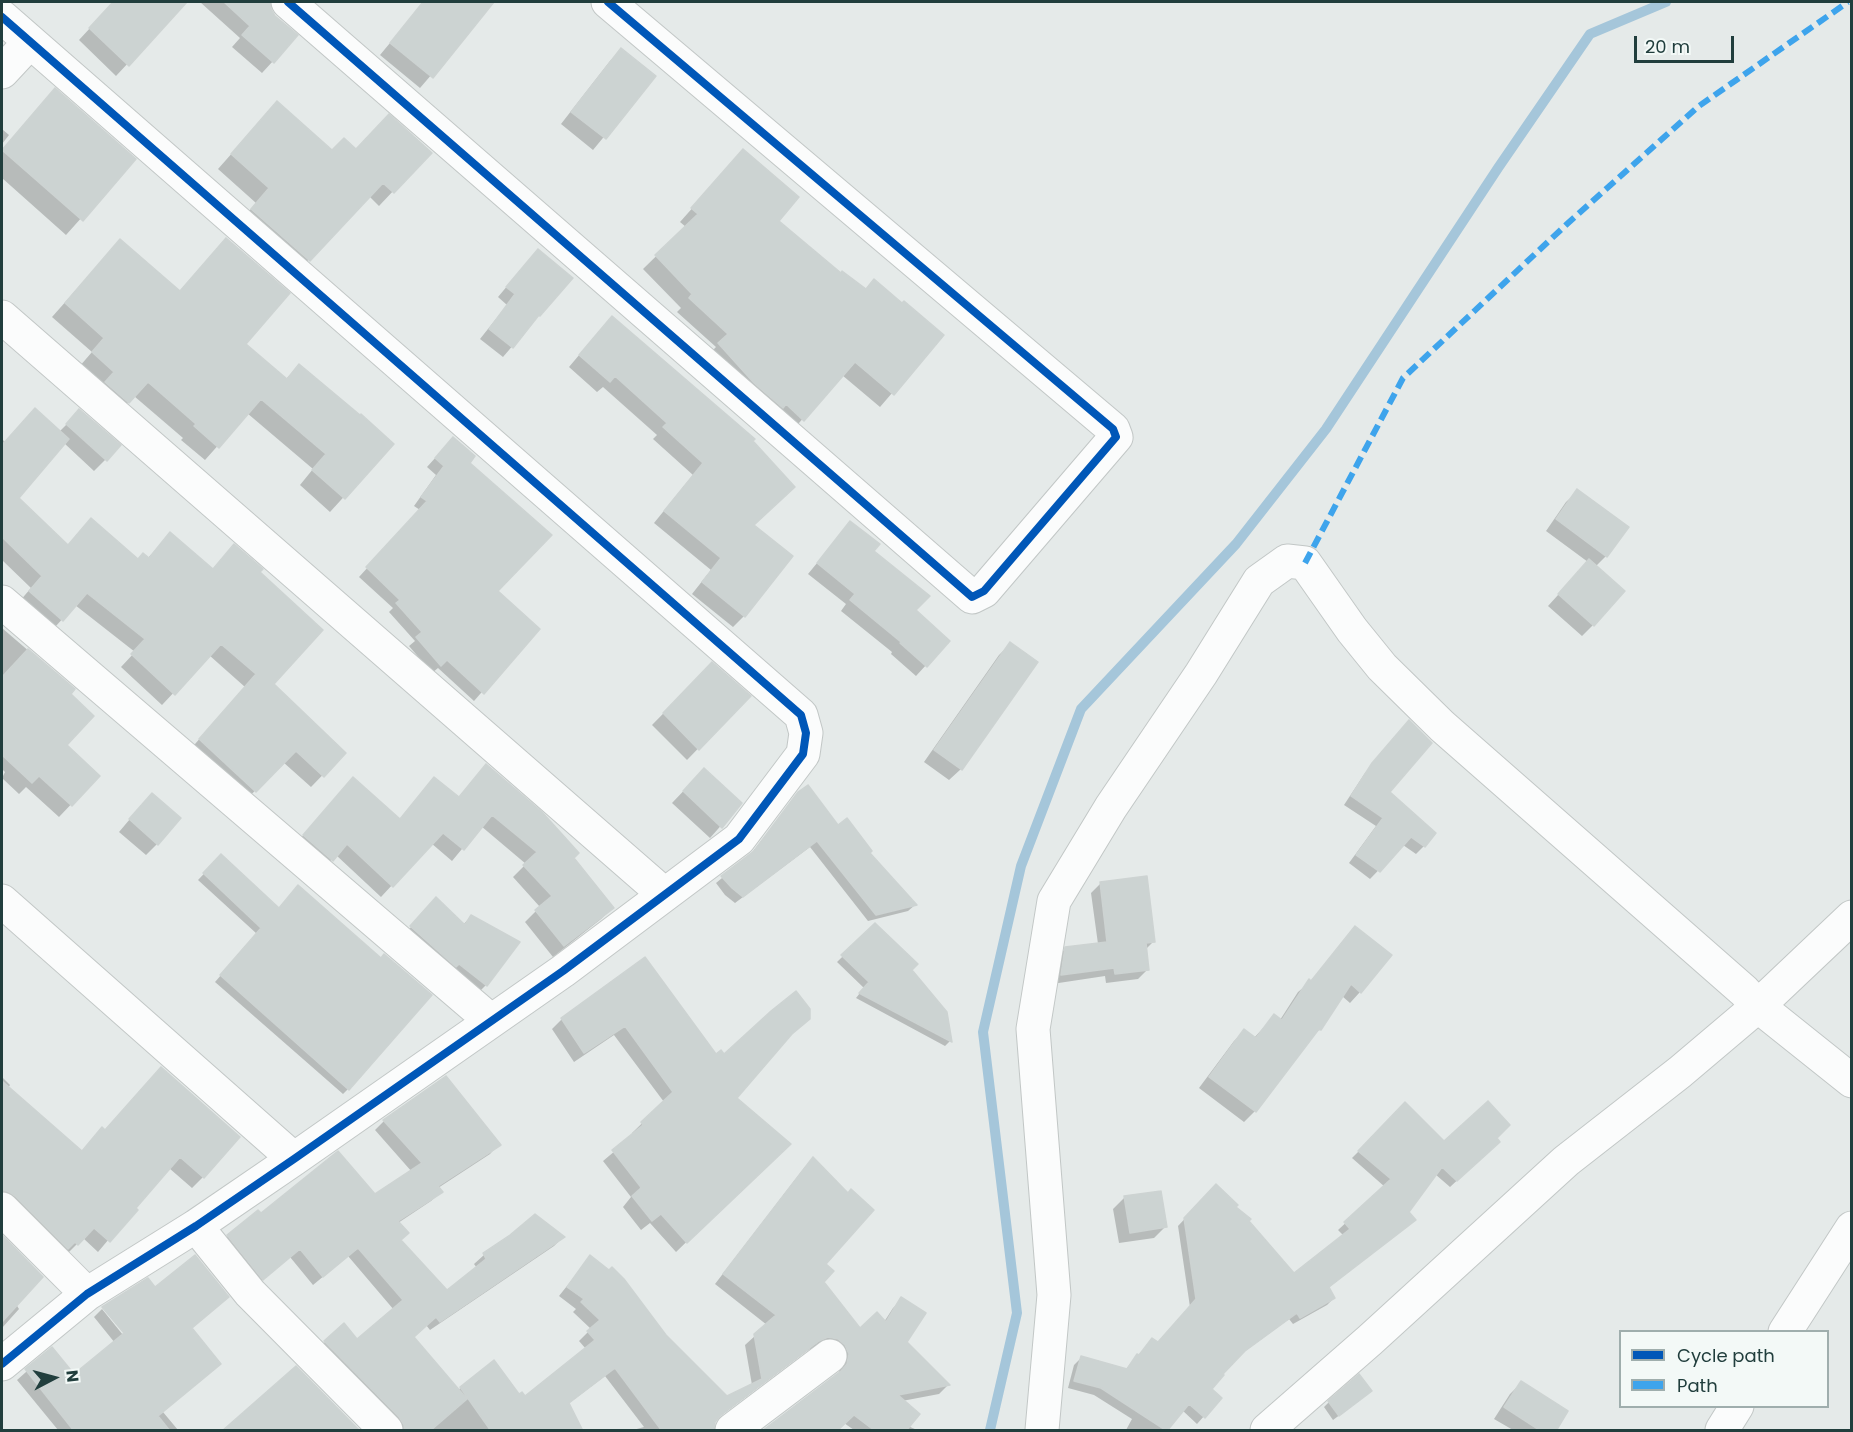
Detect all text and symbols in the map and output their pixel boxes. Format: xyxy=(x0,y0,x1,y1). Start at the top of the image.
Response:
scale bar xyxy=(1637,24,1738,62)
text: 20 m xyxy=(1645,34,1690,59)
legend xyxy=(1619,1330,1829,1408)
text: Cycle path xyxy=(1677,1343,1775,1368)
north arrow xyxy=(24,1348,84,1408)
text: N xyxy=(60,1369,84,1383)
text: Path xyxy=(1677,1373,1718,1398)

